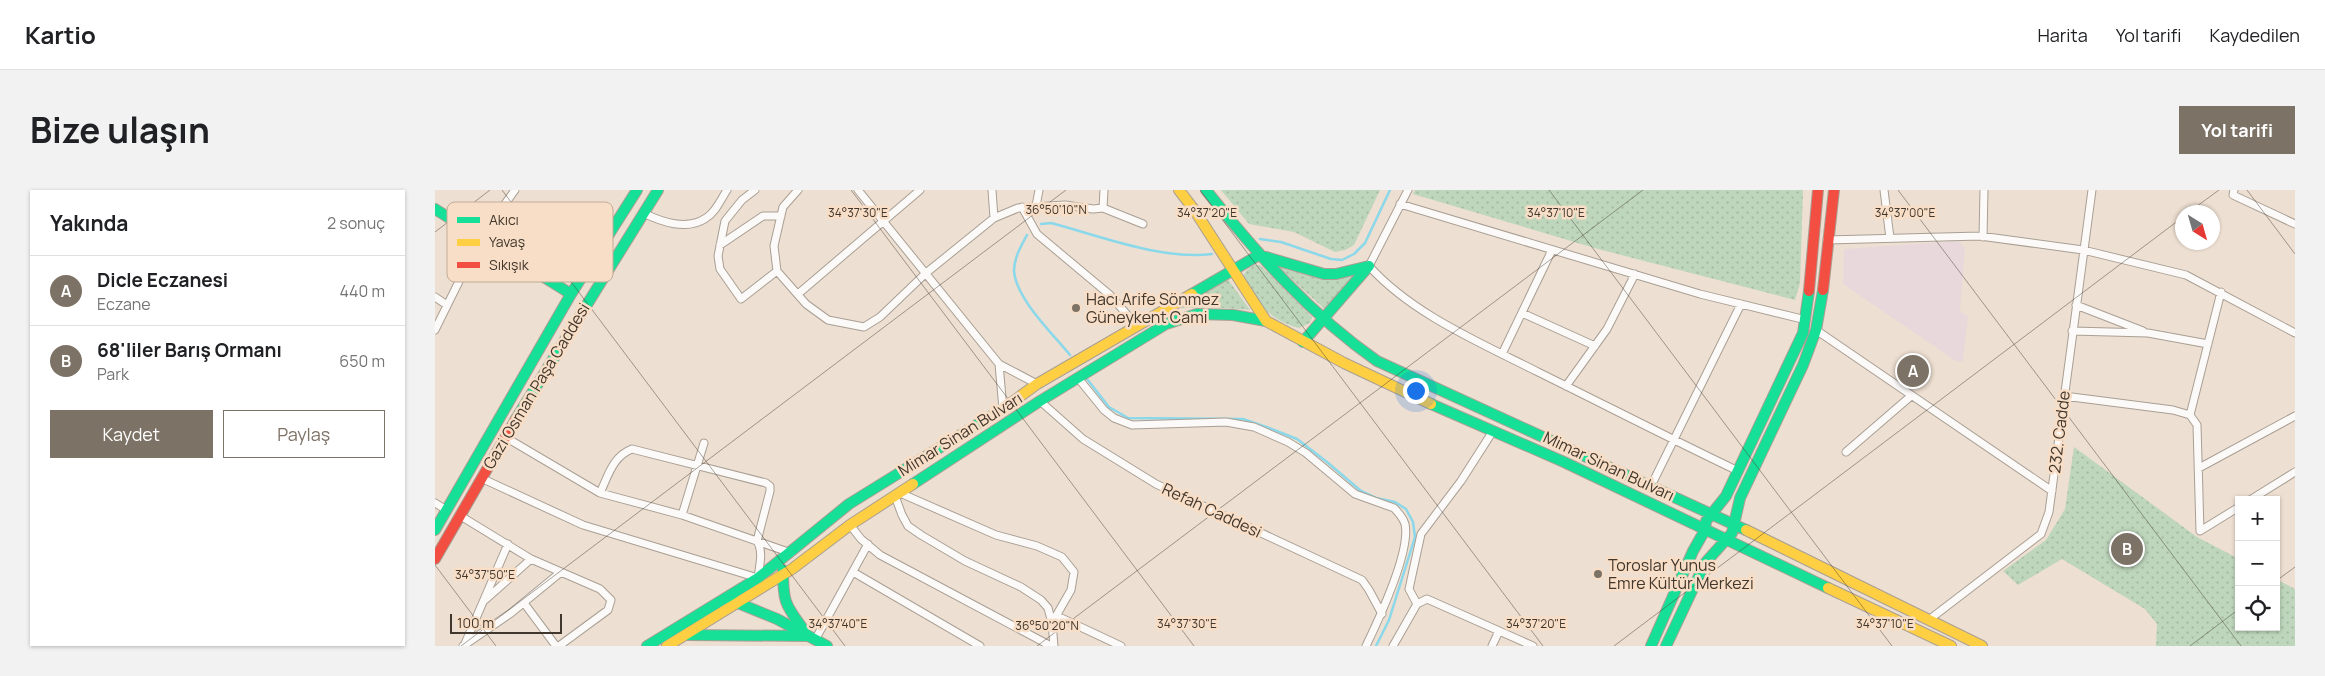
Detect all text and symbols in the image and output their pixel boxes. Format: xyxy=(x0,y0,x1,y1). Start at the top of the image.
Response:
text: Kartio xyxy=(25,18,96,51)
text: Harita xyxy=(2038,23,2088,47)
text: Yol tarifi xyxy=(2116,23,2182,47)
text: Kaydedilen xyxy=(2210,23,2300,47)
text: Bize ulaşın xyxy=(30,106,210,154)
button: Yol tarifi xyxy=(2179,106,2295,154)
text: 36°50'10"N xyxy=(1025,201,1087,218)
legend xyxy=(447,202,613,282)
text: 34°37'30"E xyxy=(828,204,888,221)
text: 34°37'20"E xyxy=(1177,204,1237,221)
text: 34°37'10"E xyxy=(1527,204,1585,221)
text: 34°37'00"E xyxy=(1875,204,1935,221)
north arrow xyxy=(2175,205,2220,250)
text: Yakında xyxy=(50,209,128,237)
text: Akıcı xyxy=(489,210,519,229)
text: 2 sonuç xyxy=(327,212,385,234)
text: Yavaş xyxy=(489,232,525,251)
text: Sıkışık xyxy=(489,255,530,274)
text: Dicle Eczanesi xyxy=(97,267,228,293)
text: A xyxy=(61,280,71,302)
text: 440 m xyxy=(339,280,385,302)
place label: Hacı Arife Sönmez Güneykent Cami xyxy=(1086,288,1219,328)
text: Eczane xyxy=(97,293,151,315)
street label: Gazi Osman Paşa Caddesi xyxy=(478,299,594,473)
marker: Hacı Arife Sönmez Güneykent Cami xyxy=(1070,302,1082,314)
text: 68'liler Barış Ormanı xyxy=(97,337,282,363)
text: B xyxy=(61,350,71,372)
text: 650 m xyxy=(339,350,385,372)
pin: A xyxy=(1897,352,1929,390)
text: Park xyxy=(97,363,129,385)
your location xyxy=(1403,378,1429,404)
street label: Mimar Sinan Bulvarı xyxy=(894,387,1026,481)
street label: 232. Cadde xyxy=(2043,389,2075,475)
button: Kaydet xyxy=(50,410,213,458)
button: Paylaş xyxy=(223,410,385,458)
street label: Mimar Sinan Bulvarı xyxy=(1540,426,1678,506)
street label: Refah Caddesi xyxy=(1159,477,1265,543)
map controls xyxy=(2235,496,2280,631)
button: + xyxy=(2235,496,2280,541)
pin: B xyxy=(2111,530,2143,568)
button: − xyxy=(2235,541,2280,586)
place label: Toroslar Yunus Emre Kültür Merkezi xyxy=(1608,554,1754,594)
text: 34°37'50"E xyxy=(455,566,515,583)
marker: Toroslar Yunus Emre Kültür Merkezi xyxy=(1592,568,1604,580)
button: locate xyxy=(2235,586,2280,631)
scale bar xyxy=(450,611,563,634)
text: 100 m xyxy=(457,613,494,632)
text: 34°37'40"E xyxy=(809,615,868,632)
text: 34°37'30"E xyxy=(1157,615,1217,632)
text: 34°37'20"E xyxy=(1506,615,1566,632)
text: 34°37'10"E xyxy=(1856,615,1914,632)
text: 36°50'20"N xyxy=(1015,617,1079,634)

